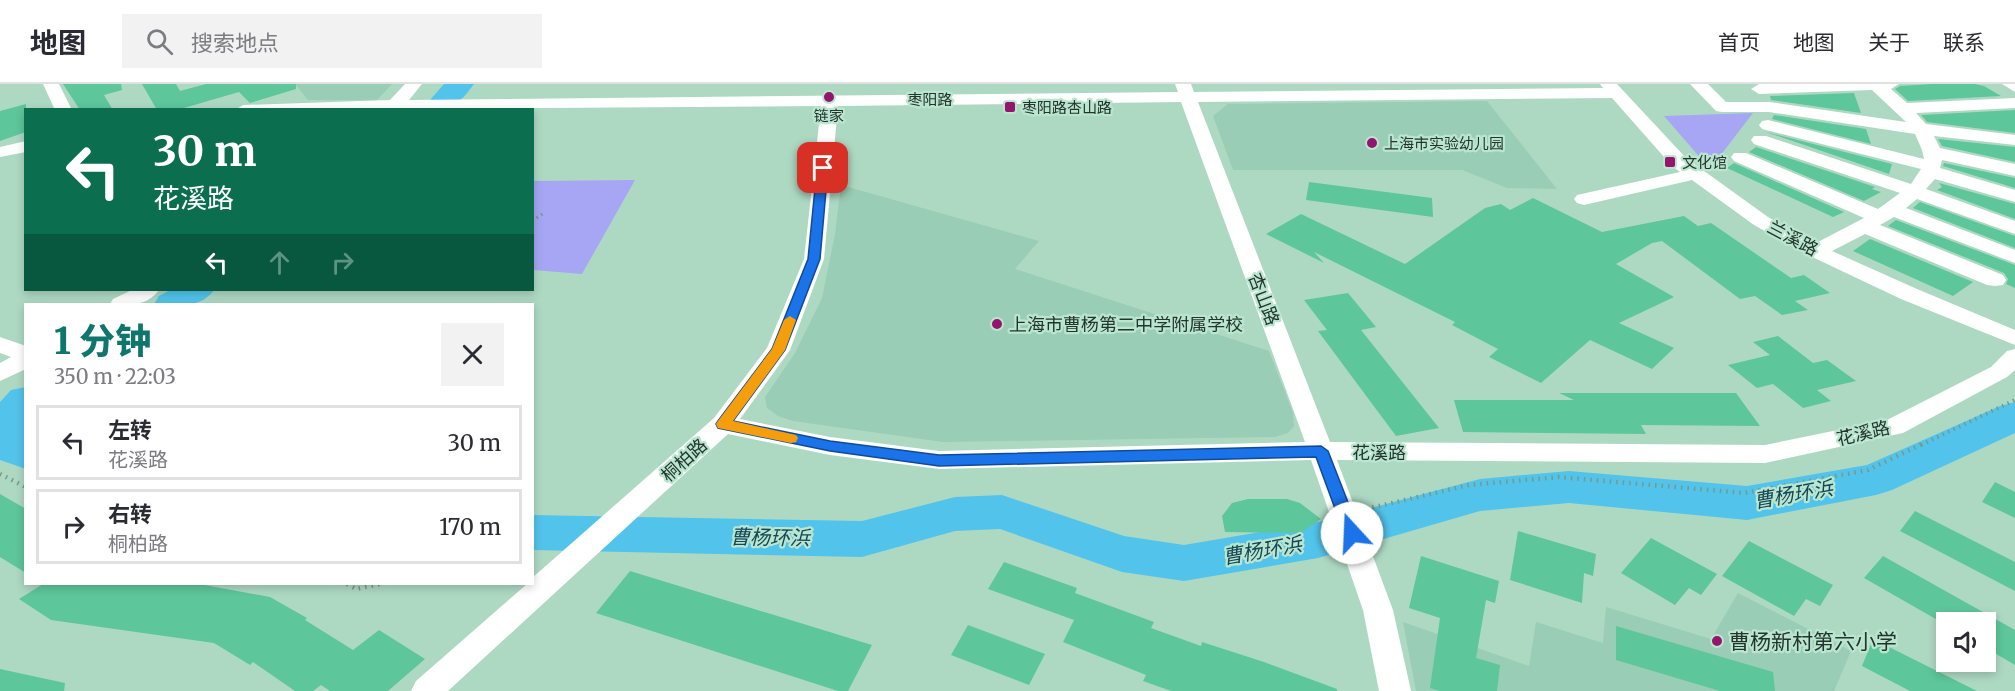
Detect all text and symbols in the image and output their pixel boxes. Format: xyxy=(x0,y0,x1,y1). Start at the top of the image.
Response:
search box xyxy=(122,14,542,68)
text: 地图 xyxy=(30,25,86,61)
icon: search xyxy=(143,25,176,58)
text: 搜索地点 xyxy=(191,29,279,57)
text: 首页 xyxy=(1718,29,1760,56)
text: 地图 xyxy=(1793,29,1835,56)
text: 关于 xyxy=(1868,29,1910,56)
text: 联系 xyxy=(1943,29,1985,56)
marker: 链家 xyxy=(822,90,836,104)
street label: 枣阳路 xyxy=(907,90,953,109)
place label: 枣阳路杏山路 xyxy=(1022,98,1112,117)
marker: 枣阳路杏山路 xyxy=(1003,100,1017,114)
place label: 链家 xyxy=(814,106,844,125)
text: 30 m xyxy=(153,125,257,177)
icon: left xyxy=(54,132,132,210)
place label: 上海市实验幼儿园 xyxy=(1384,134,1504,153)
marker: 上海市实验幼儿园 xyxy=(1365,136,1379,150)
pin xyxy=(797,142,848,193)
icon: arrive xyxy=(806,151,839,184)
place label: 文化馆 xyxy=(1682,153,1727,172)
marker: 文化馆 xyxy=(1663,155,1677,169)
text: 花溪路 xyxy=(153,181,234,215)
street label: 兰溪路 xyxy=(1764,215,1822,261)
icon: left xyxy=(200,246,233,279)
icon: ahead xyxy=(263,246,296,279)
icon: right xyxy=(326,246,359,279)
street label: 杏山路 xyxy=(1244,270,1284,328)
place label: 上海市曹杨第二中学附属学校 xyxy=(1009,313,1243,336)
marker: 上海市曹杨第二中学附属学校 xyxy=(990,317,1004,331)
text: 1 分钟 xyxy=(54,319,151,364)
button: close xyxy=(441,323,504,386)
text: 350 m · 22:03 xyxy=(54,364,176,389)
text: 左转 xyxy=(108,416,152,444)
street label: 花溪路 xyxy=(1834,416,1892,450)
icon: left xyxy=(57,426,90,459)
text: 30 m xyxy=(447,429,501,457)
street label: 桐柏路 xyxy=(656,433,712,487)
street label: 花溪路 xyxy=(1352,441,1406,464)
text: 花溪路 xyxy=(108,447,168,472)
water label: 曹杨环浜 xyxy=(1751,474,1837,513)
text: 右转 xyxy=(108,500,152,528)
position arrow xyxy=(1320,501,1384,565)
icon: right xyxy=(57,510,90,543)
text: 170 m xyxy=(439,513,501,541)
water label: 曹杨环浜 xyxy=(730,524,812,550)
water label: 曹杨环浜 xyxy=(1220,530,1306,569)
text: 桐柏路 xyxy=(108,531,168,556)
map controls xyxy=(1936,612,1996,672)
button: sound xyxy=(1936,612,1996,672)
place label: 曹杨新村第六小学 xyxy=(1729,628,1897,655)
marker: 曹杨新村第六小学 xyxy=(1710,634,1724,648)

